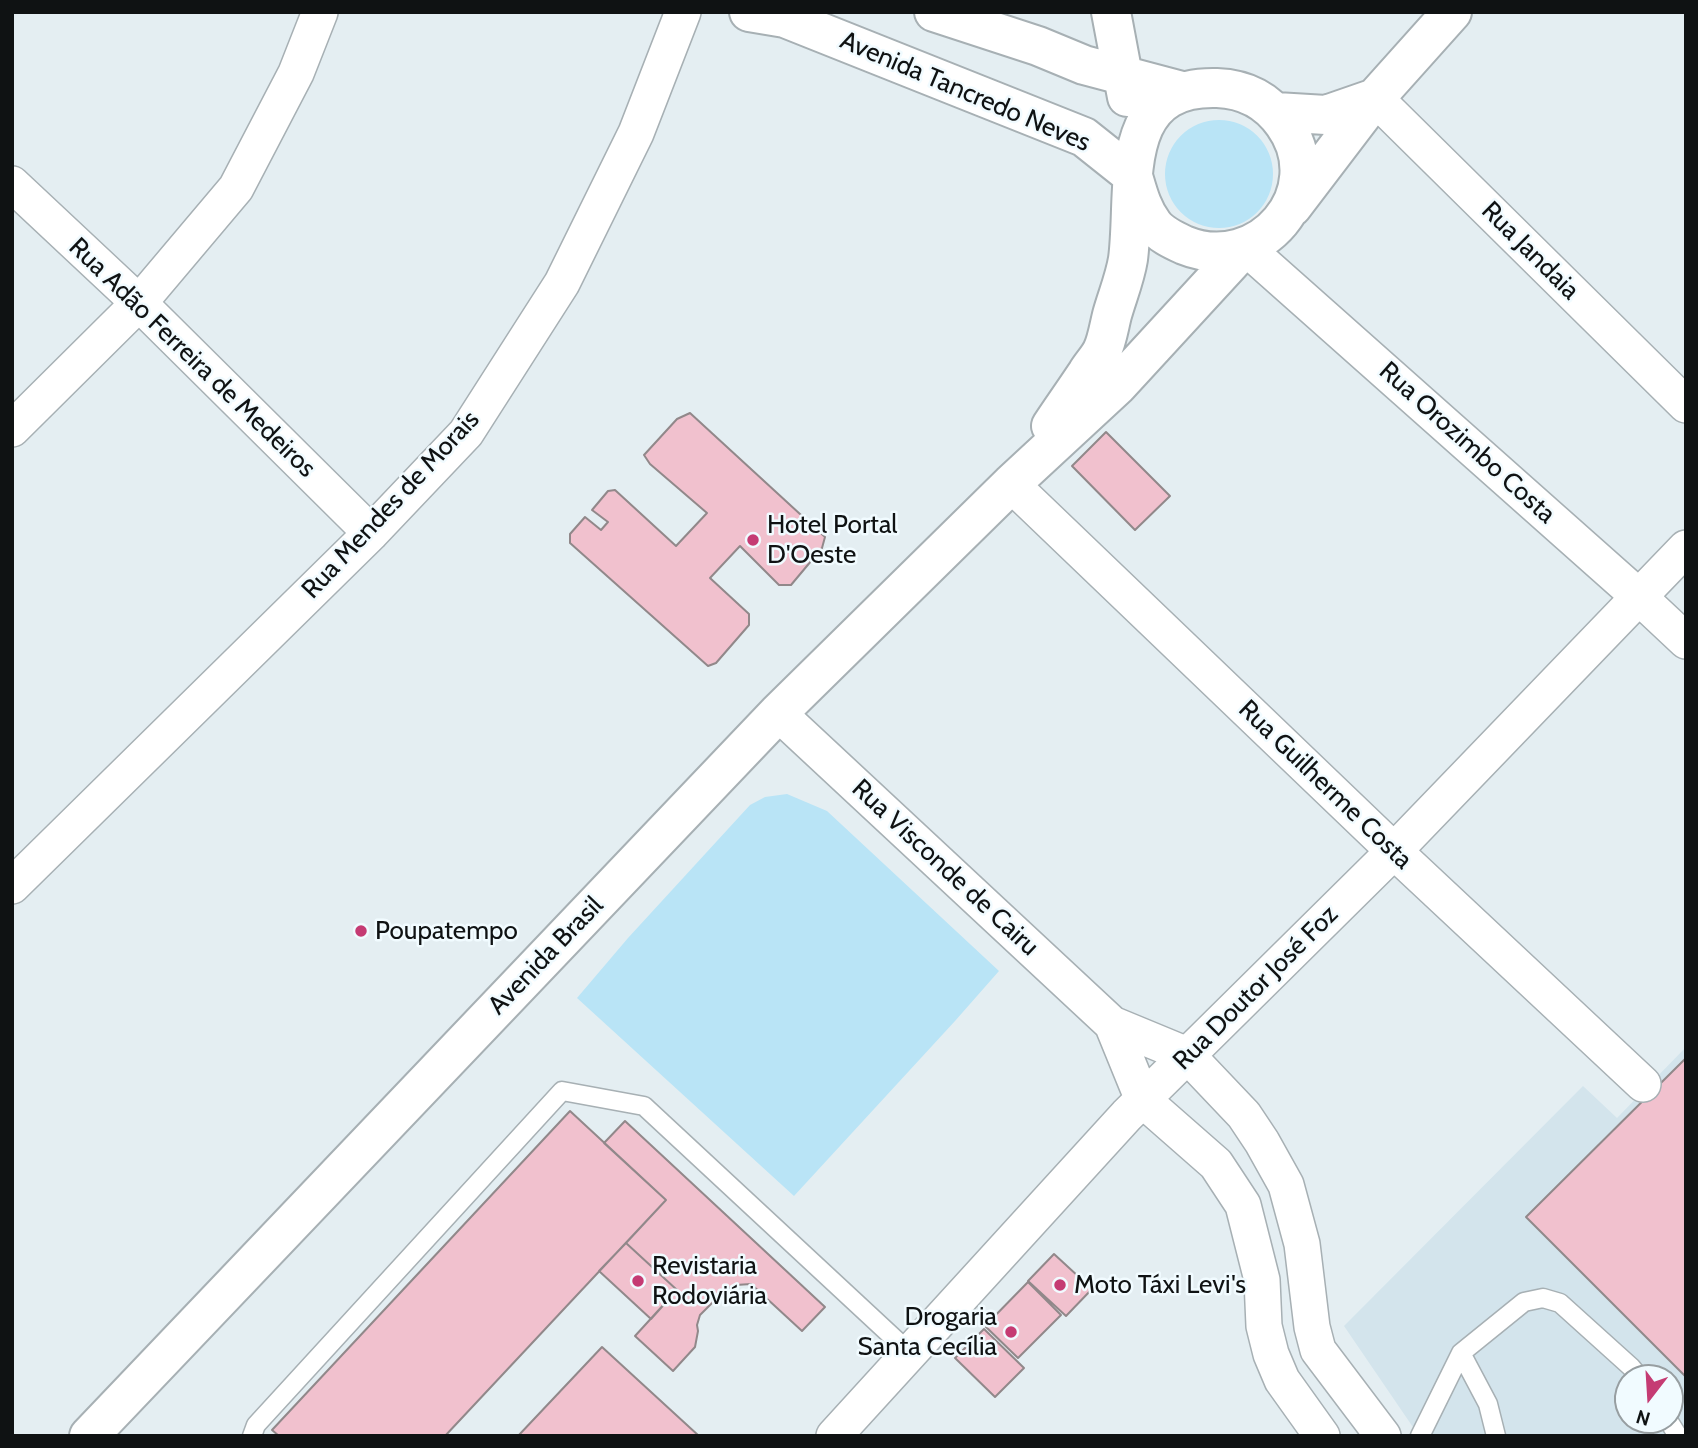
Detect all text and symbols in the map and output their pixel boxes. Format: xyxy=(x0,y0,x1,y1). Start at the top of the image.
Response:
street label: Avenida Tancredo Neves xyxy=(835,25,1095,159)
street label: Rua Jandaia xyxy=(1475,196,1585,306)
street label: Rua Adão Ferreira de Medeiros xyxy=(62,232,322,484)
street label: Rua Orozimbo Costa xyxy=(1373,356,1561,530)
street label: Rua Mendes de Morais xyxy=(296,404,486,606)
place label: Hotel Portal D'Oeste xyxy=(767,509,897,570)
marker: Hotel Portal D'Oeste xyxy=(745,532,761,548)
street label: Rua Guilherme Costa xyxy=(1232,694,1418,876)
street label: Rua Visconde de Cairu xyxy=(845,773,1045,963)
street label: Avenida Brasil xyxy=(482,890,610,1022)
street label: Rua Doutor José Foz xyxy=(1167,899,1345,1077)
place label: Poupatempo xyxy=(375,915,518,947)
marker: Poupatempo xyxy=(353,923,369,939)
place label: Revistaria Rodoviária xyxy=(652,1250,767,1312)
place label: Moto Táxi Levi's xyxy=(1074,1269,1246,1301)
marker: Revistaria Rodoviária xyxy=(630,1273,646,1289)
marker: Moto Táxi Levi's xyxy=(1052,1277,1068,1293)
place label: Drogaria Santa Cecília xyxy=(858,1301,997,1362)
marker: Drogaria Santa Cecília xyxy=(1003,1324,1019,1340)
north arrow xyxy=(1614,1364,1684,1434)
text: N xyxy=(1634,1405,1653,1431)

